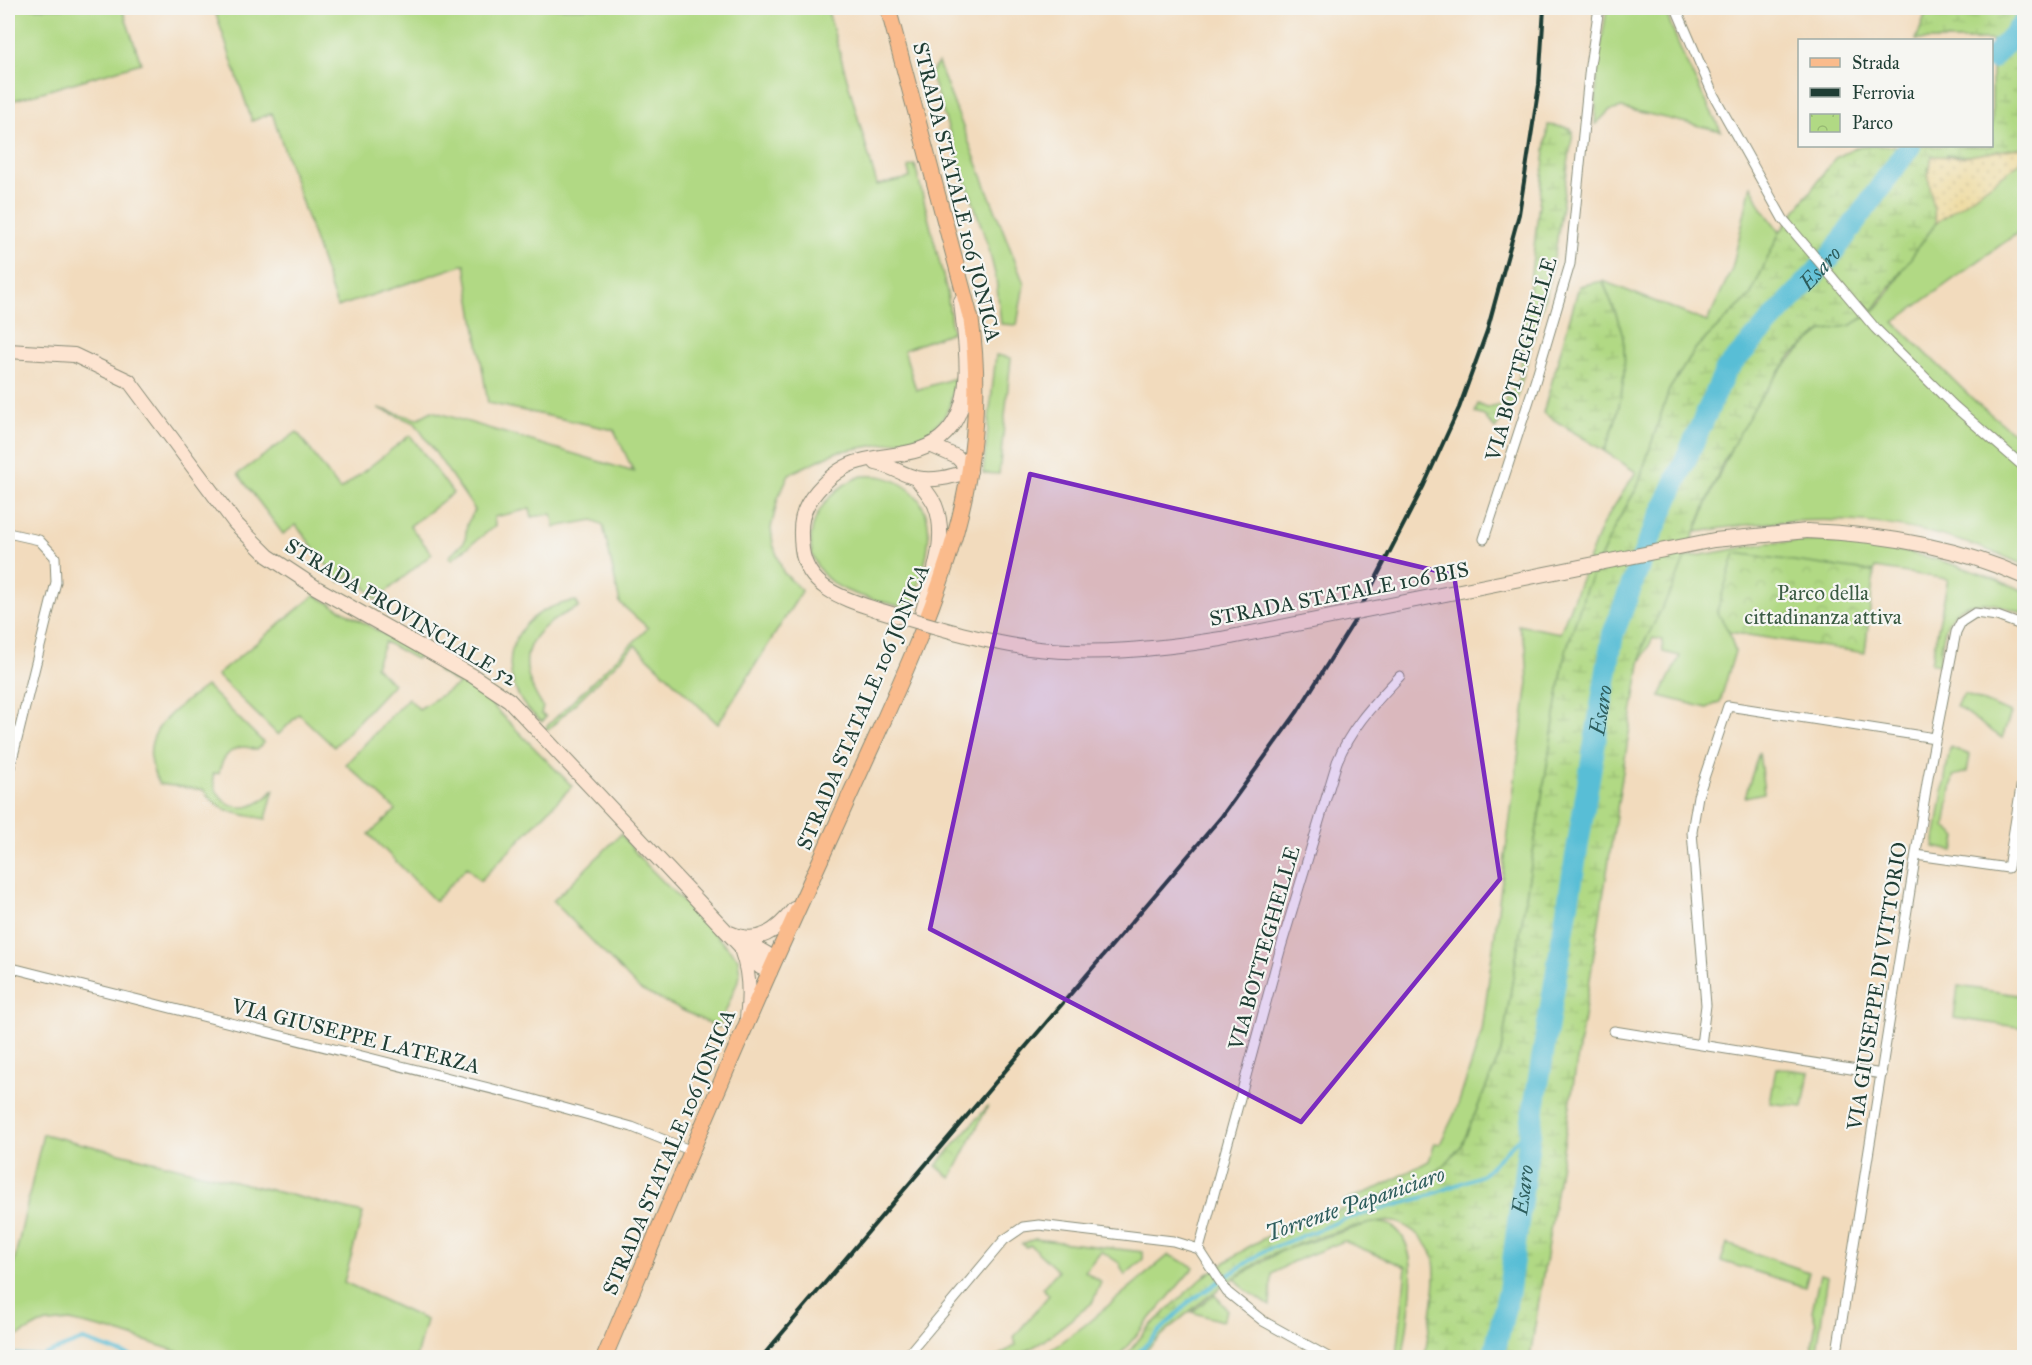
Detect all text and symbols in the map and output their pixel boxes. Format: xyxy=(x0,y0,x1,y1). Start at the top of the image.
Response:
legend xyxy=(1798,39,1993,147)
street label: STRADA STATALE 106 JONICA xyxy=(907,40,1007,344)
text: Strada xyxy=(1852,52,1900,74)
text: Ferrovia xyxy=(1852,82,1915,104)
text: Parco xyxy=(1852,112,1893,134)
water label: Esaro xyxy=(1793,241,1847,297)
street label: VIA BOTTEGHELLE xyxy=(1479,254,1563,465)
street label: STRADA PROVINCIALE 52 xyxy=(280,532,522,692)
street label: STRADA STATALE 106 BIS xyxy=(1207,556,1471,632)
street label: STRADA STATALE 106 JONICA xyxy=(791,560,935,854)
park label: Parco della cittadinanza attiva xyxy=(1744,580,1902,630)
water label: Esaro xyxy=(1583,683,1618,738)
street label: VIA GIUSEPPE DI VITTORIO xyxy=(1841,840,1913,1133)
street label: VIA BOTTEGHELLE xyxy=(1222,843,1306,1054)
street label: VIA GIUSEPPE LATERZA xyxy=(228,992,483,1079)
street label: STRADA STATALE 106 JONICA xyxy=(597,1005,741,1299)
water label: Torrente Papaniciaro xyxy=(1262,1160,1448,1247)
water label: Esaro xyxy=(1506,1163,1540,1218)

